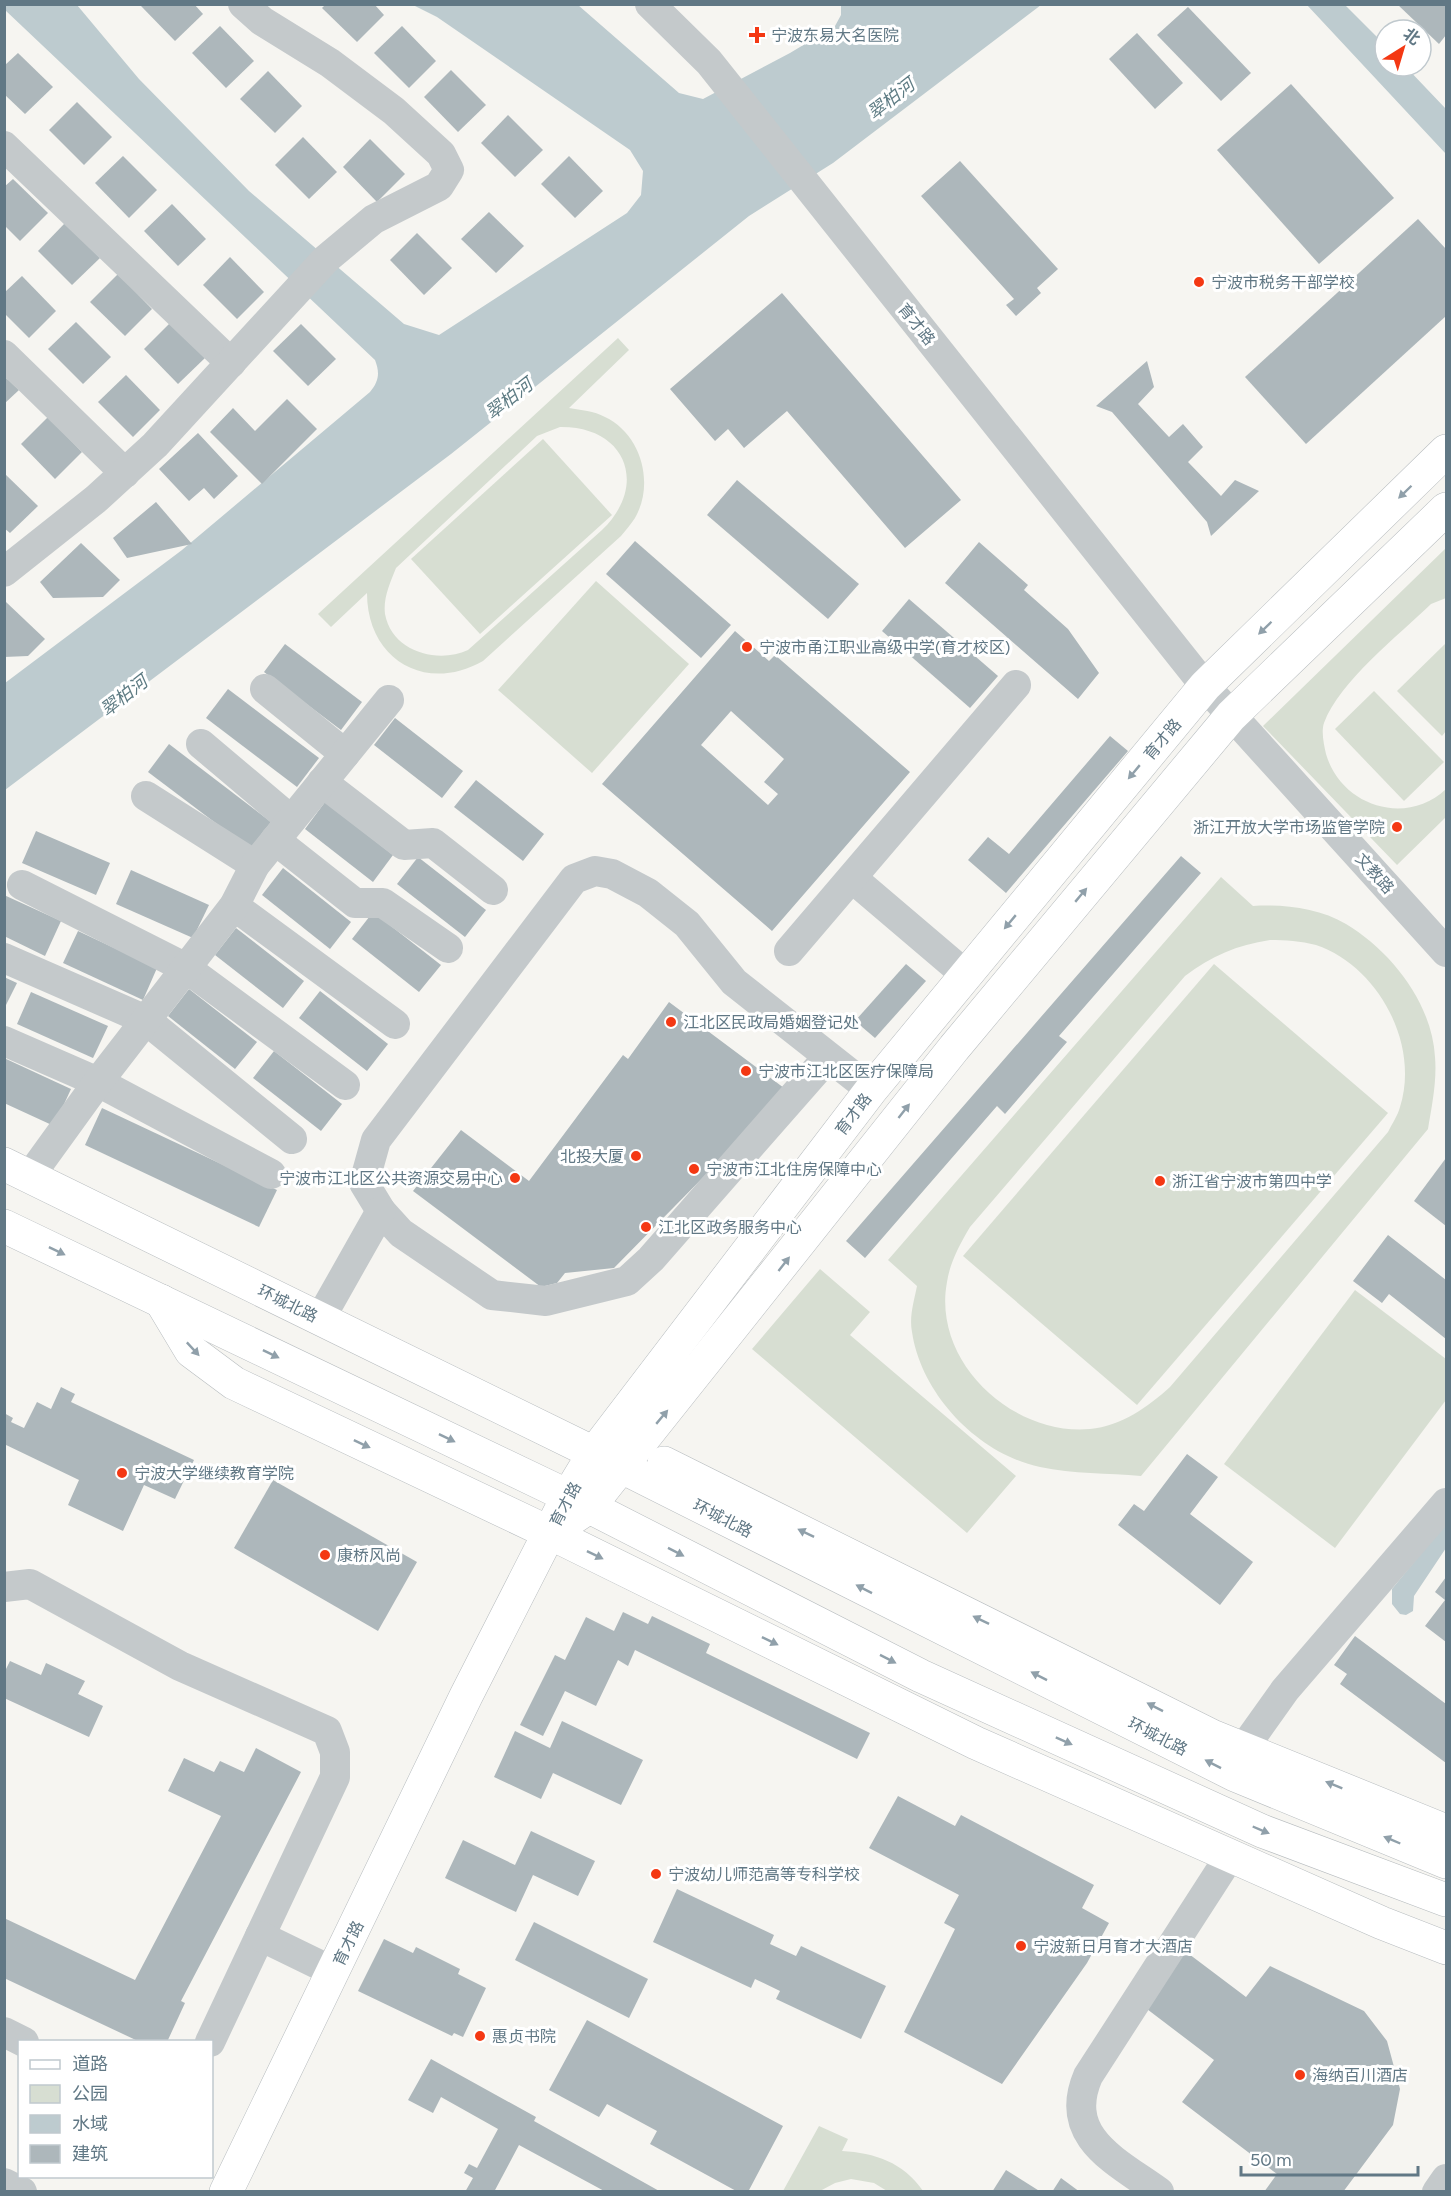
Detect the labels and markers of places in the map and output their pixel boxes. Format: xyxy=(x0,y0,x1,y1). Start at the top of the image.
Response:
marker: 宁波东易大名医院 xyxy=(748,26,766,44)
place label: 宁波东易大名医院 xyxy=(771,26,899,45)
place label: 宁波市税务干部学校 xyxy=(1211,273,1355,292)
marker: 宁波市税务干部学校 xyxy=(1192,275,1206,289)
place label: 宁波市甬江职业高级中学(育才校区) xyxy=(759,638,1010,657)
marker: 宁波市甬江职业高级中学(育才校区) xyxy=(740,640,754,654)
place label: 浙江开放大学市场监管学院 xyxy=(1193,818,1385,837)
marker: 浙江开放大学市场监管学院 xyxy=(1390,820,1404,834)
place label: 江北区民政局婚姻登记处 xyxy=(683,1013,859,1032)
marker: 江北区民政局婚姻登记处 xyxy=(664,1015,678,1029)
place label: 宁波市江北区医疗保障局 xyxy=(758,1062,934,1081)
marker: 宁波市江北区医疗保障局 xyxy=(739,1064,753,1078)
place label: 北投大厦 xyxy=(560,1147,624,1166)
marker: 北投大厦 xyxy=(629,1149,643,1163)
place label: 宁波市江北住房保障中心 xyxy=(706,1160,882,1179)
marker: 宁波市江北住房保障中心 xyxy=(687,1162,701,1176)
place label: 宁波市江北区公共资源交易中心 xyxy=(279,1169,503,1188)
marker: 宁波市江北区公共资源交易中心 xyxy=(508,1171,522,1185)
place label: 浙江省宁波市第四中学 xyxy=(1172,1172,1332,1191)
marker: 浙江省宁波市第四中学 xyxy=(1153,1174,1167,1188)
place label: 江北区政务服务中心 xyxy=(658,1218,802,1237)
marker: 江北区政务服务中心 xyxy=(639,1220,653,1234)
place label: 宁波大学继续教育学院 xyxy=(134,1464,294,1483)
marker: 宁波大学继续教育学院 xyxy=(115,1466,129,1480)
place label: 康桥风尚 xyxy=(337,1546,401,1565)
marker: 康桥风尚 xyxy=(318,1548,332,1562)
place label: 宁波幼儿师范高等专科学校 xyxy=(668,1865,860,1884)
marker: 宁波幼儿师范高等专科学校 xyxy=(649,1867,663,1881)
place label: 宁波新日月育才大酒店 xyxy=(1033,1937,1193,1956)
marker: 宁波新日月育才大酒店 xyxy=(1014,1939,1028,1953)
place label: 惠贞书院 xyxy=(492,2027,556,2046)
marker: 惠贞书院 xyxy=(473,2029,487,2043)
place label: 海纳百川酒店 xyxy=(1312,2066,1408,2085)
marker: 海纳百川酒店 xyxy=(1293,2068,1307,2082)

